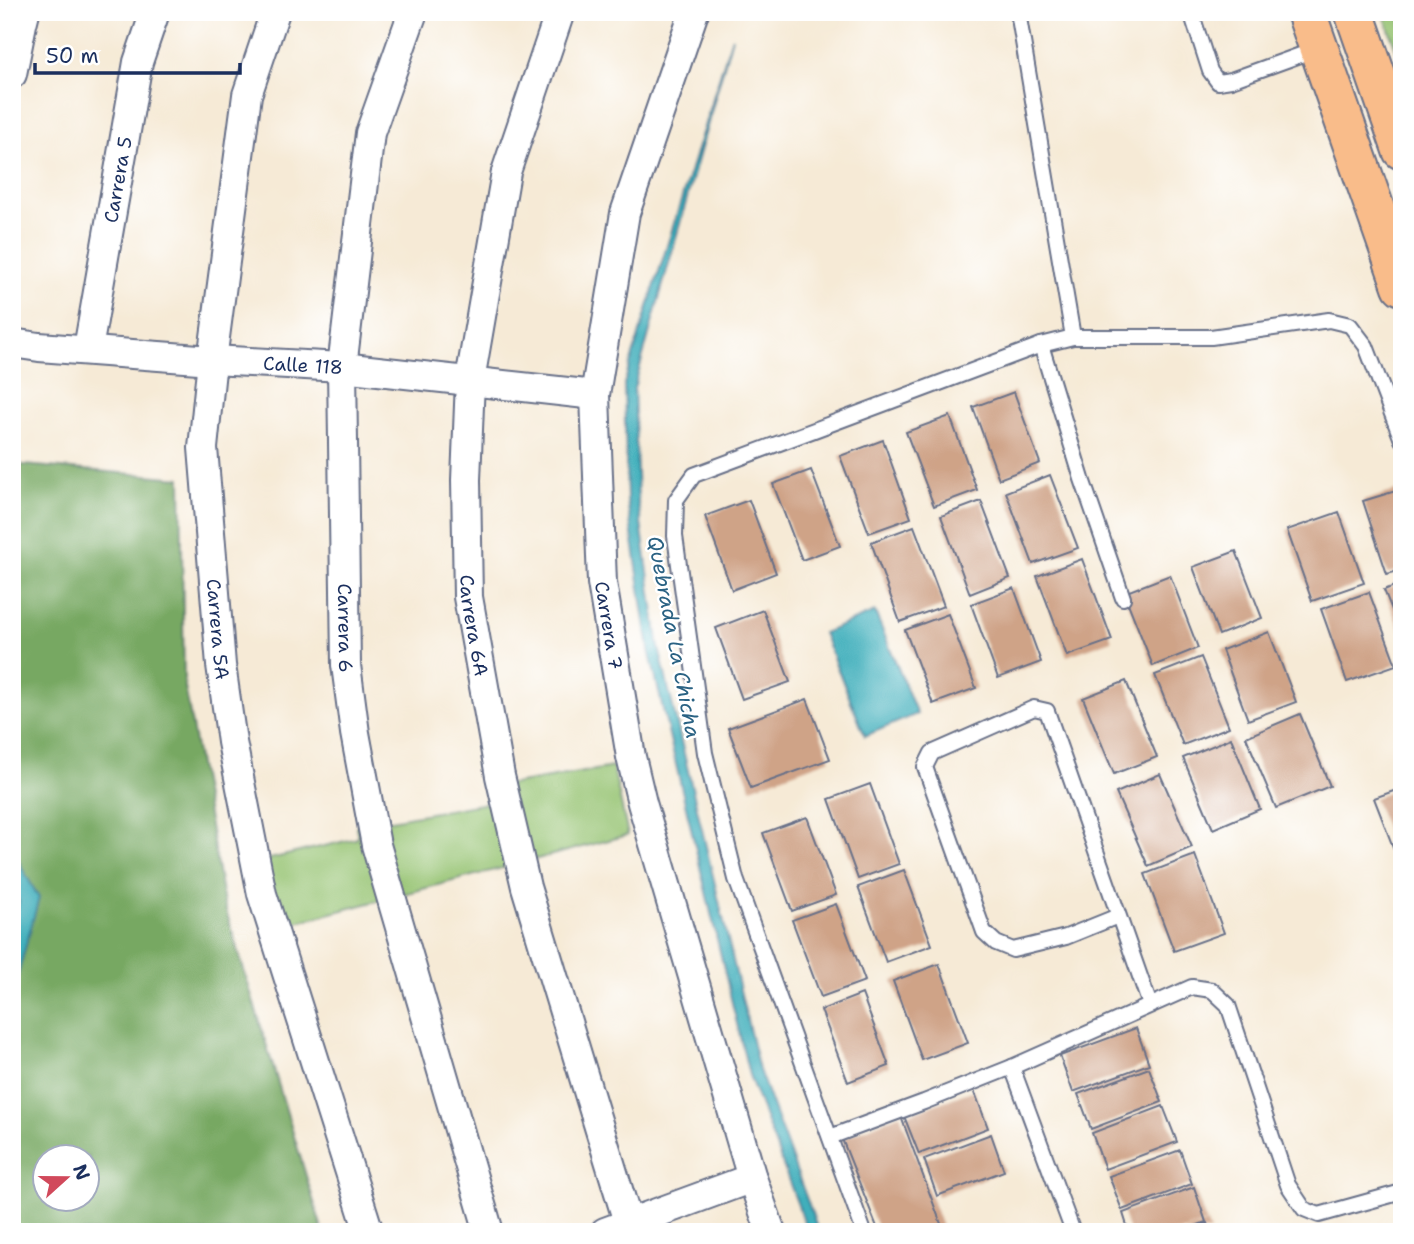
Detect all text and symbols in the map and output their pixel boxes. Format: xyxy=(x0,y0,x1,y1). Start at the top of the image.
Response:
scale bar xyxy=(35,32,240,76)
text: 50 m xyxy=(46,42,99,70)
street label: Carrera 5 xyxy=(98,134,137,225)
street label: Calle 118 xyxy=(263,350,344,380)
water label: Quebrada La Chicha xyxy=(641,533,707,741)
street label: Carrera 6A xyxy=(455,575,494,678)
street label: Carrera 5A xyxy=(201,578,235,681)
street label: Carrera 7 xyxy=(589,579,629,671)
street label: Carrera 6 xyxy=(332,583,359,674)
north arrow xyxy=(32,1142,102,1212)
text: N xyxy=(67,1161,96,1184)

